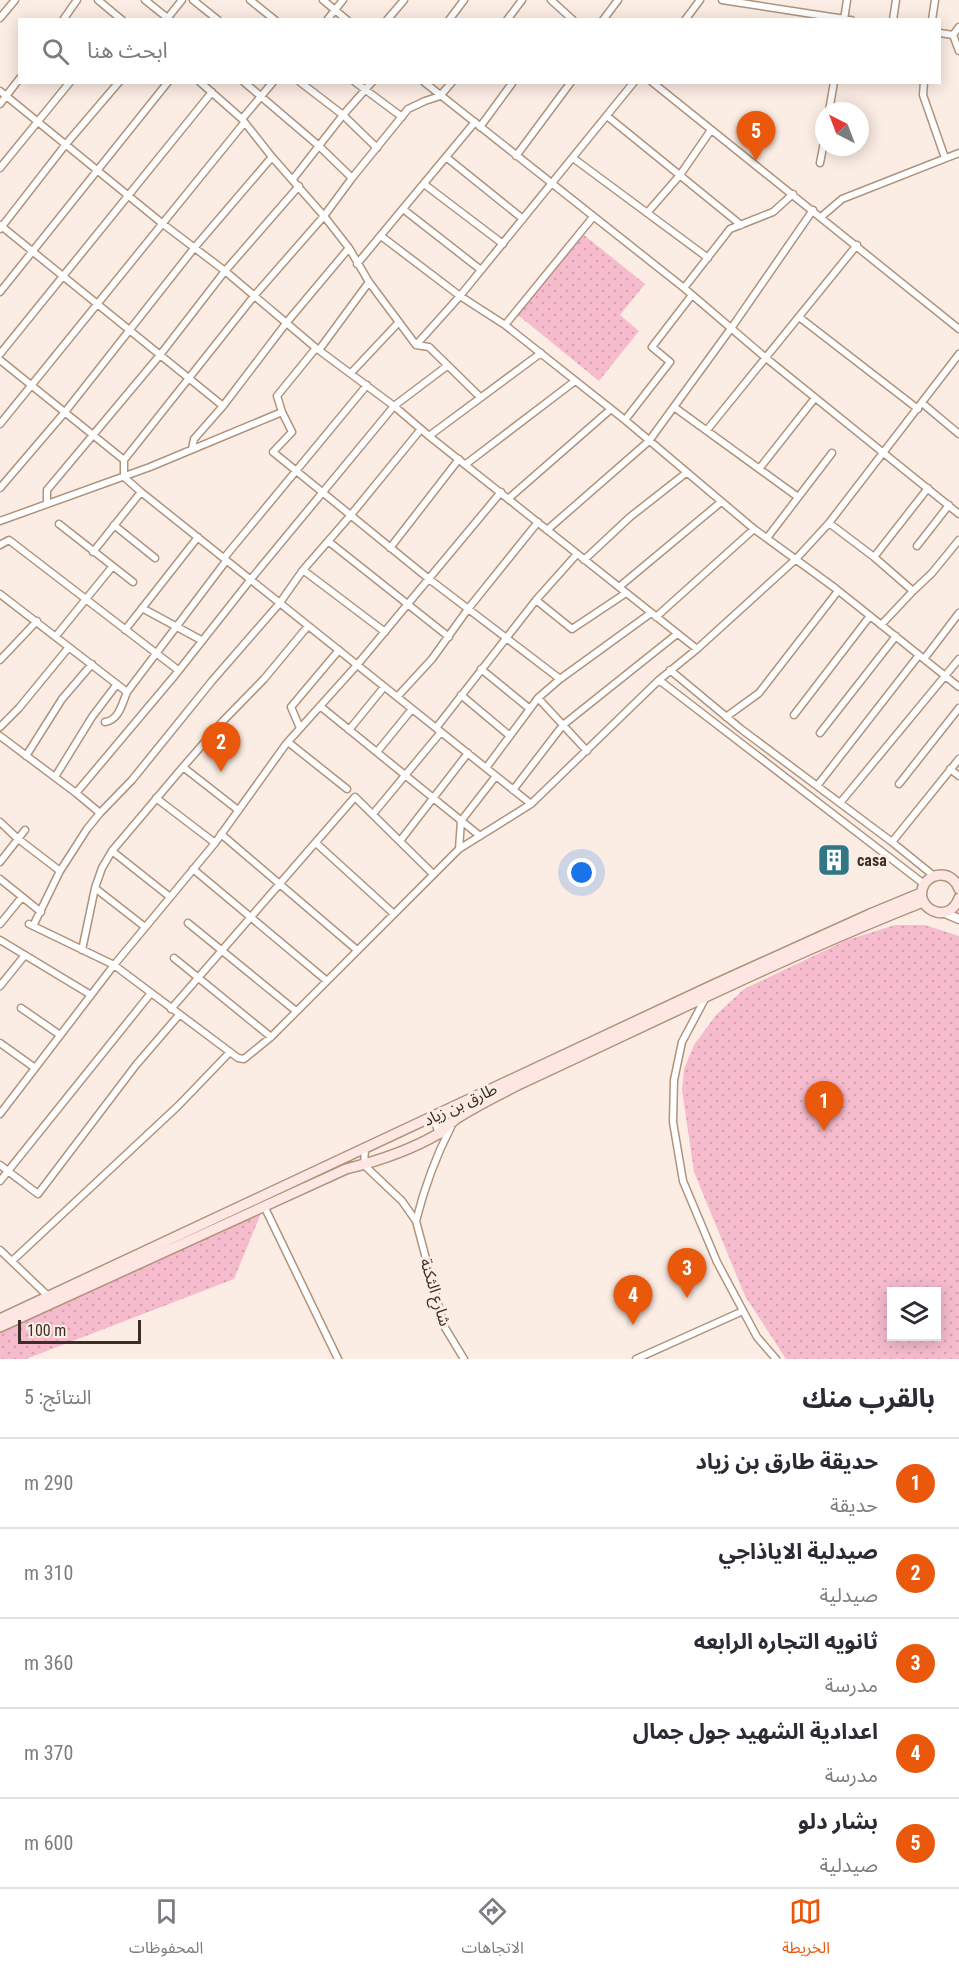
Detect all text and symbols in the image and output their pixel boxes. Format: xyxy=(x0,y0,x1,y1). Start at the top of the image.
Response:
search box xyxy=(18,18,941,84)
icon: search xyxy=(39,35,72,68)
text: ابحث هنا xyxy=(87,38,168,63)
north arrow xyxy=(815,102,869,156)
pin: 5 xyxy=(736,112,776,161)
pin: 2 xyxy=(202,722,240,772)
building icon: casa xyxy=(816,842,852,878)
place label: casa xyxy=(857,851,887,870)
your location xyxy=(567,858,596,887)
street label: طارق بن زياد xyxy=(420,1079,500,1130)
pin: 1 xyxy=(804,1082,844,1131)
pin: 3 xyxy=(668,1248,706,1298)
street label: شارع الثكنة xyxy=(413,1256,455,1329)
pin: 4 xyxy=(614,1276,652,1325)
map controls xyxy=(887,1287,941,1341)
button: layers xyxy=(887,1287,941,1341)
scale bar xyxy=(18,1317,141,1344)
text: 100 m xyxy=(27,1321,66,1340)
text: بالقرب منك xyxy=(802,1383,935,1413)
text: النتائج: 5 xyxy=(24,1385,92,1409)
text: حديقة طارق بن زياد xyxy=(695,1449,878,1474)
text: 290 m xyxy=(24,1471,73,1495)
text: 1 xyxy=(910,1471,921,1495)
text: حديقة xyxy=(830,1493,878,1517)
text: صيدلية الاياذاجي xyxy=(719,1539,878,1564)
text: 310 m xyxy=(24,1561,73,1585)
text: 2 xyxy=(910,1561,921,1585)
text: صيدلية xyxy=(819,1583,878,1607)
text: ثانويه التجاره الرابعه xyxy=(694,1629,878,1654)
text: 360 m xyxy=(24,1651,73,1675)
text: 3 xyxy=(910,1651,921,1675)
text: مدرسة xyxy=(825,1673,878,1697)
text: اعدادية الشهيد جول جمال xyxy=(633,1719,878,1744)
text: 370 m xyxy=(24,1741,73,1765)
text: 4 xyxy=(910,1741,921,1765)
text: مدرسة xyxy=(825,1763,878,1787)
text: بشار دلو xyxy=(798,1809,878,1834)
text: 600 m xyxy=(24,1831,73,1855)
text: 5 xyxy=(910,1831,921,1855)
text: صيدلية xyxy=(819,1853,878,1877)
tab: المحفوظات xyxy=(129,1895,203,1965)
tab: الاتجاهات xyxy=(461,1895,524,1965)
tab: الخريطة xyxy=(782,1895,830,1965)

